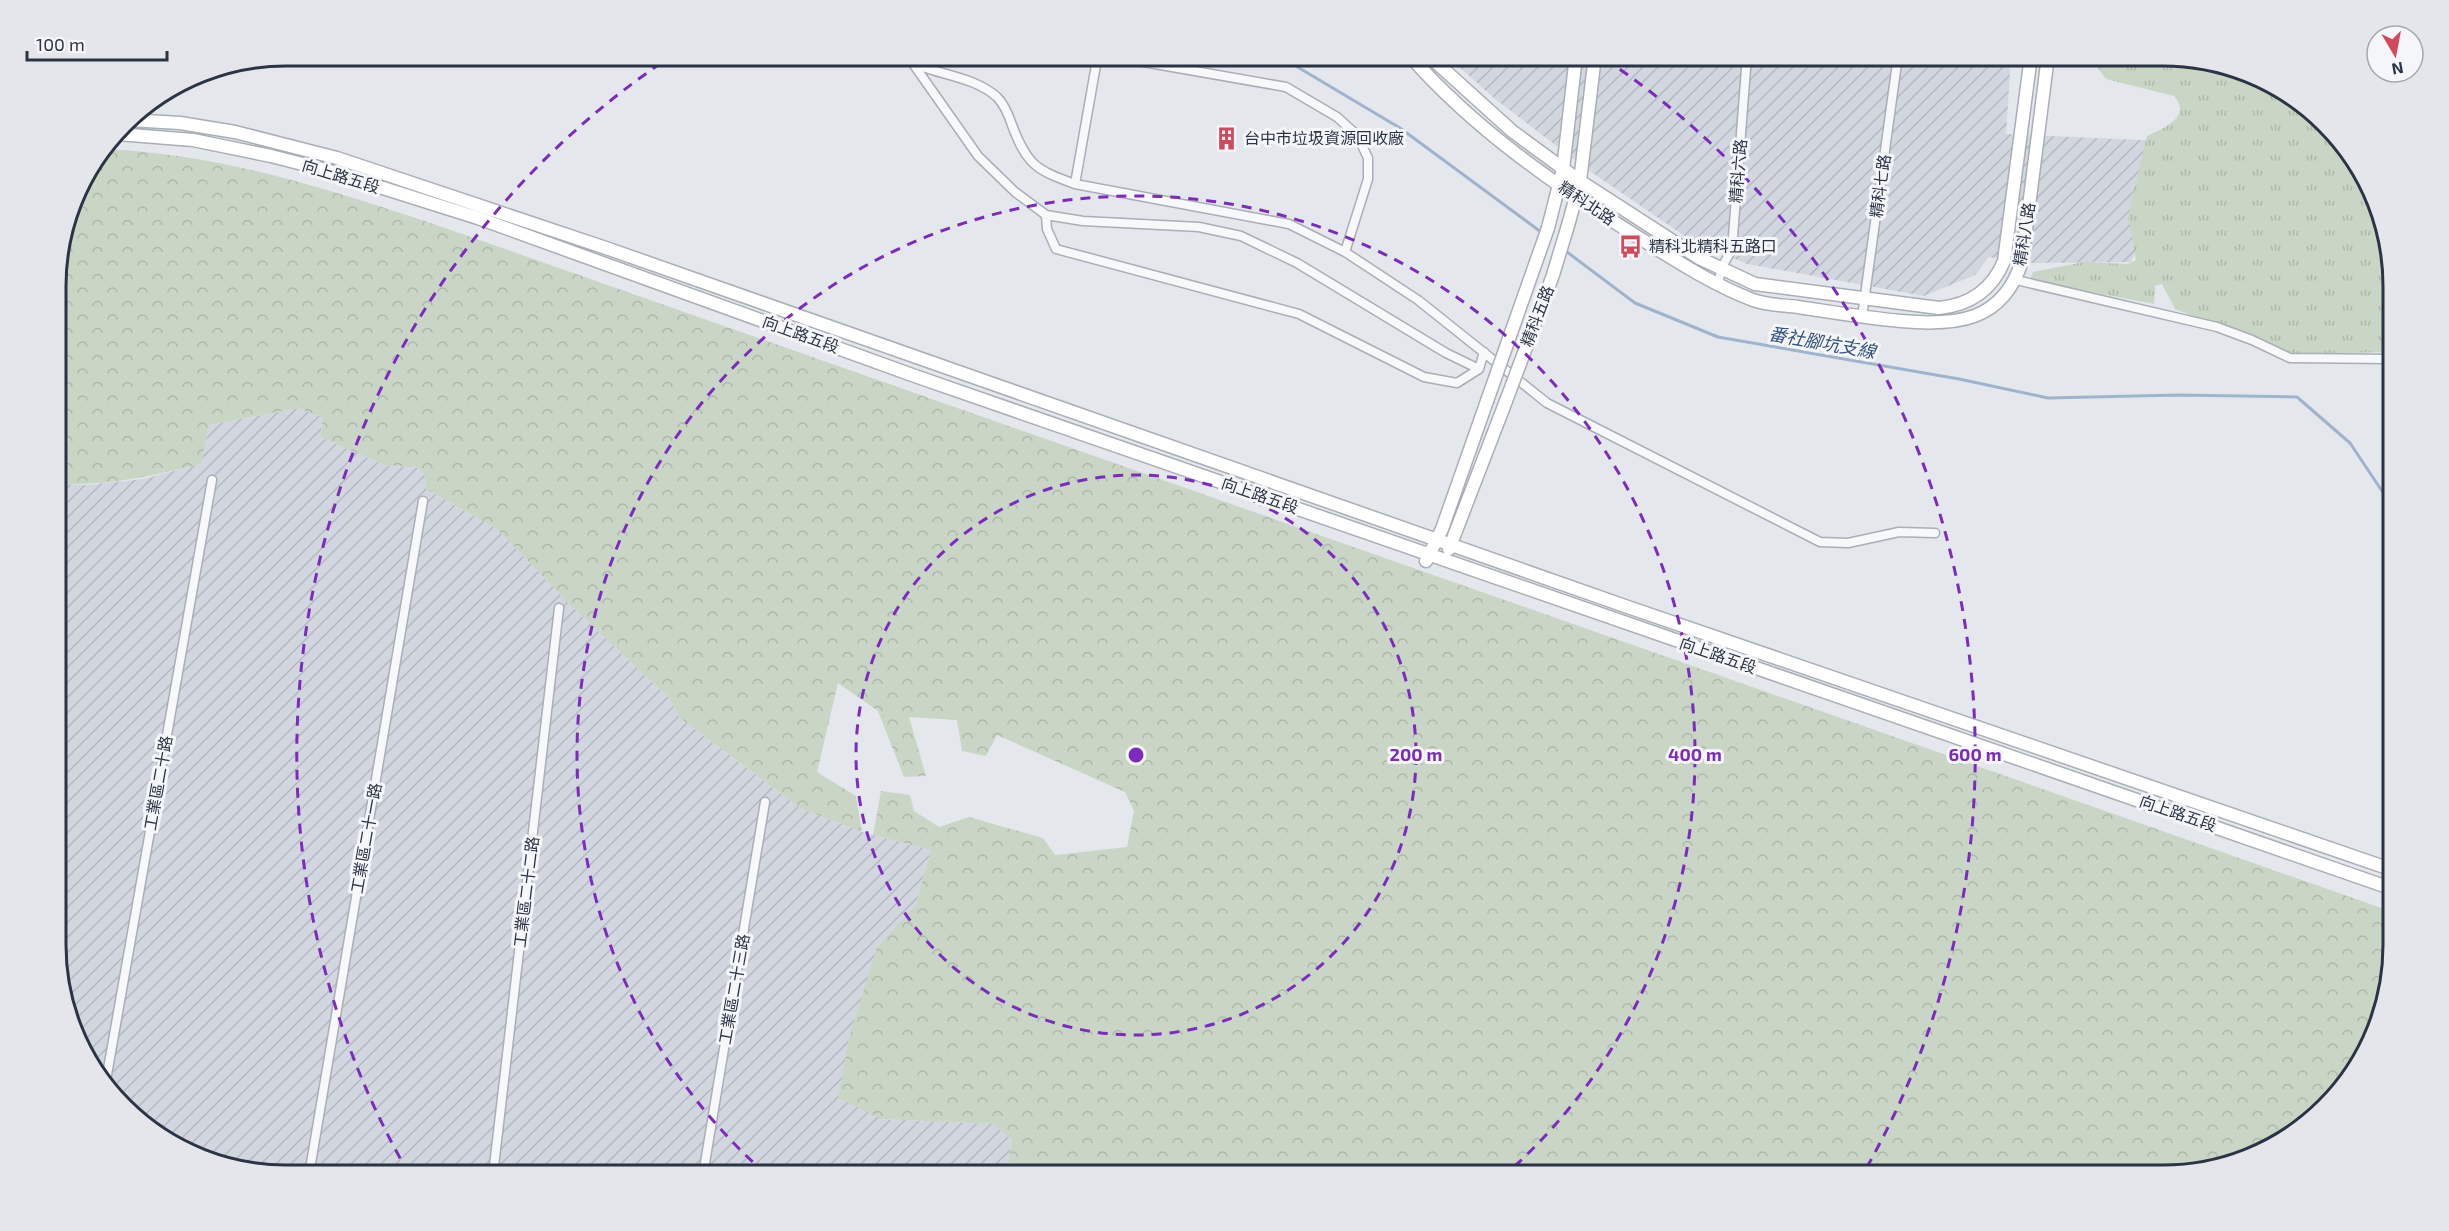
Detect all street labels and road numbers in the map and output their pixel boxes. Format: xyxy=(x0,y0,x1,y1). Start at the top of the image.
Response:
street label: 精科六路 xyxy=(1725,138,1750,204)
street label: 精科七路 xyxy=(1866,153,1893,219)
street label: 向上路五段 xyxy=(300,155,382,196)
street label: 精科北路 xyxy=(1555,177,1619,228)
street label: 精科八路 xyxy=(2009,201,2038,267)
street label: 精科五路 xyxy=(1516,283,1557,349)
street label: 向上路五段 xyxy=(760,311,842,356)
street label: 向上路五段 xyxy=(1219,473,1301,517)
street label: 向上路五段 xyxy=(1677,633,1759,677)
street label: 工業區二十路 xyxy=(140,734,175,832)
street label: 工業區二十一路 xyxy=(346,781,385,895)
street label: 向上路五段 xyxy=(2137,791,2219,835)
street label: 工業區二十二路 xyxy=(509,835,542,949)
street label: 工業區二十三路 xyxy=(714,932,753,1046)

